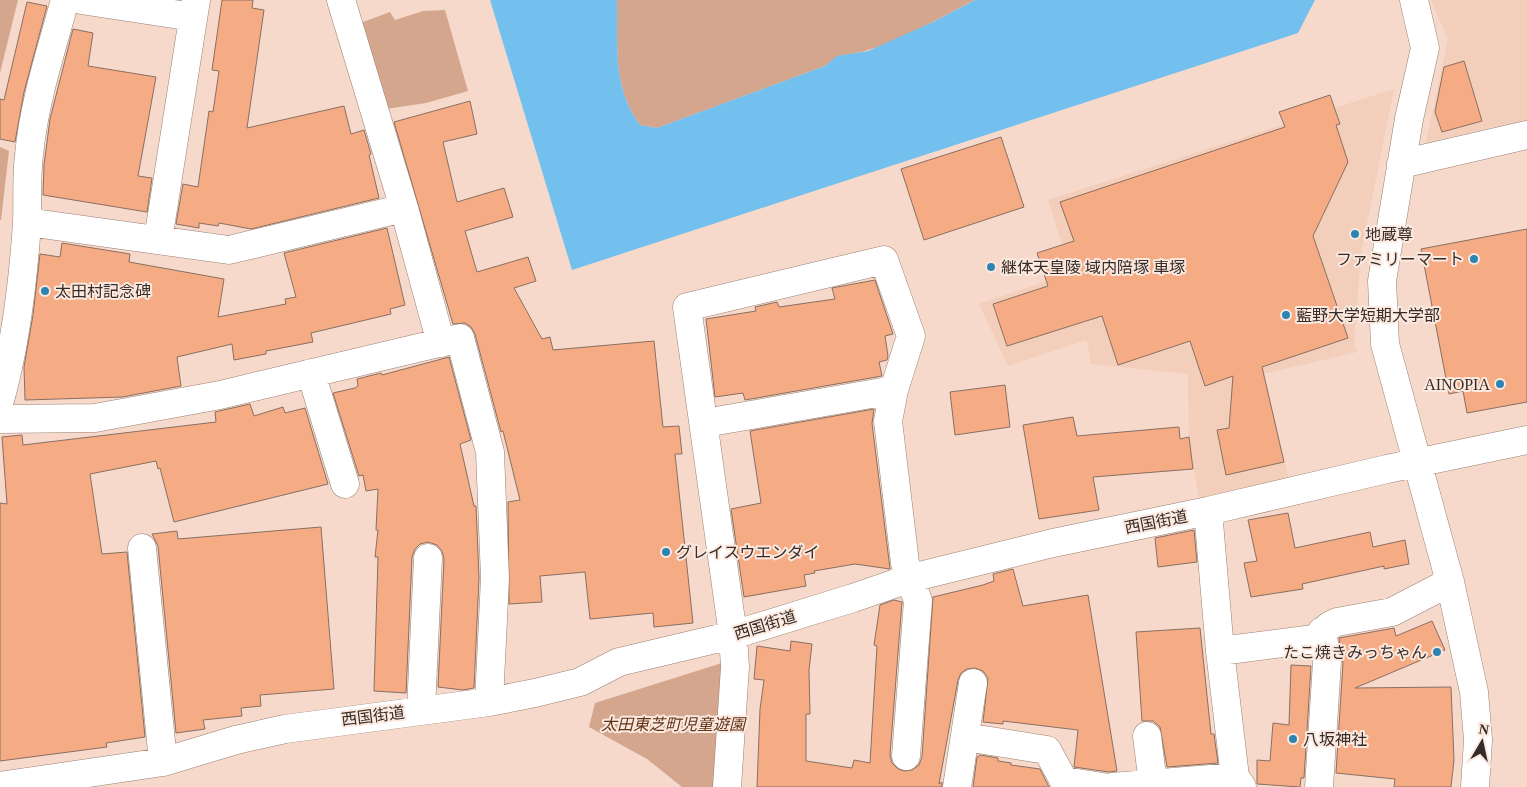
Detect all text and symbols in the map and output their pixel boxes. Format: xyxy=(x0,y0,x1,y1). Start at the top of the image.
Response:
place label: 地蔵尊 xyxy=(1365,226,1413,243)
marker: 地蔵尊 xyxy=(1349,228,1361,240)
place label: ファミリーマート xyxy=(1336,251,1464,268)
marker: ファミリーマート xyxy=(1468,253,1480,265)
place label: 継体天皇陵 域内陪塚 車塚 xyxy=(1001,259,1185,276)
marker: 継体天皇陵 域内陪塚 車塚 xyxy=(985,261,997,273)
place label: 太田村記念碑 xyxy=(55,283,151,300)
marker: 太田村記念碑 xyxy=(39,285,51,297)
place label: 藍野大学短期大学部 xyxy=(1296,307,1440,324)
marker: 藍野大学短期大学部 xyxy=(1280,309,1292,321)
place label: AINOPIA xyxy=(1424,376,1490,393)
marker: AINOPIA xyxy=(1494,378,1506,390)
street label: 西国街道 xyxy=(1123,508,1189,536)
place label: グレイスウエンダイ xyxy=(676,544,820,561)
marker: グレイスウエンダイ xyxy=(660,546,672,558)
street label: 西国街道 xyxy=(732,608,798,642)
place label: たこ焼きみっちゃん xyxy=(1283,644,1427,661)
marker: たこ焼きみっちゃん xyxy=(1431,646,1443,658)
street label: 西国街道 xyxy=(340,704,406,728)
park label: 太田東芝町児童遊園 xyxy=(601,716,747,733)
north arrow xyxy=(1457,717,1507,767)
text: N xyxy=(1478,721,1490,738)
place label: 八坂神社 xyxy=(1303,731,1367,748)
marker: 八坂神社 xyxy=(1287,733,1299,745)

